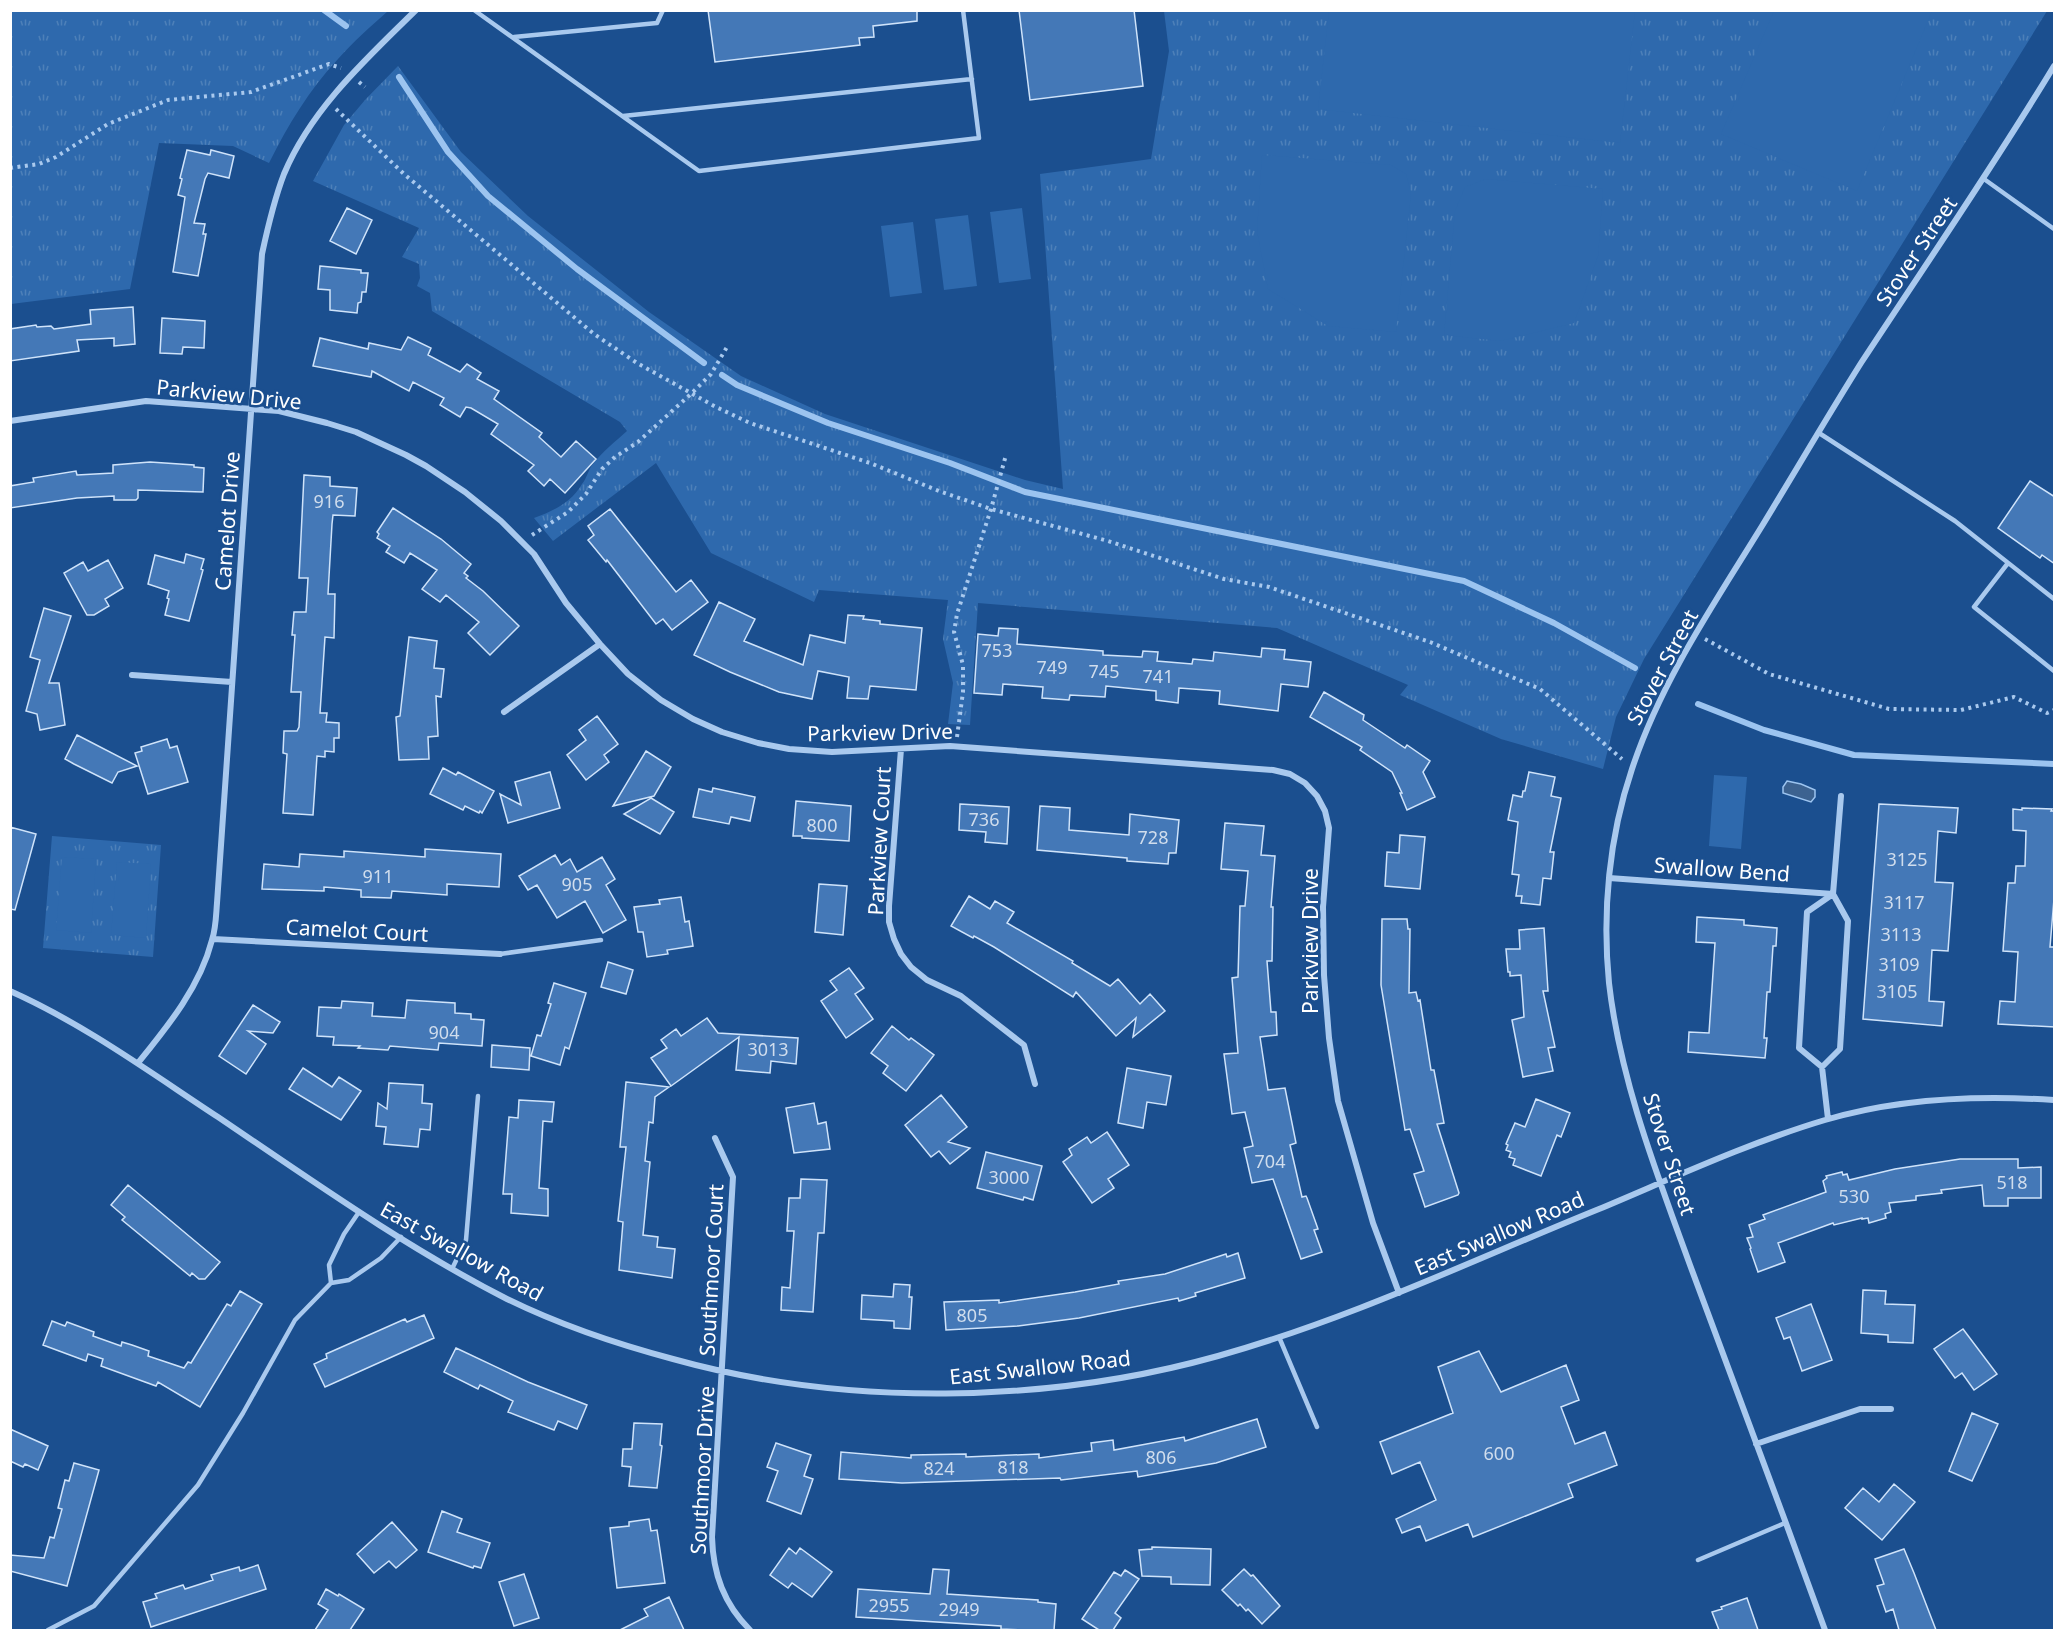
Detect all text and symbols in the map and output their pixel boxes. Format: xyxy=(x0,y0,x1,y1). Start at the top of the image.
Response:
street label: Stover Street xyxy=(1869,190,1963,311)
street label: Parkview Drive xyxy=(155,372,303,416)
street label: Camelot Drive xyxy=(208,450,246,592)
house number: 916 xyxy=(314,489,344,513)
street label: Stover Street xyxy=(1620,604,1704,729)
house number: 753 xyxy=(982,638,1012,662)
house number: 749 xyxy=(1037,655,1067,679)
house number: 745 xyxy=(1089,659,1119,683)
house number: 741 xyxy=(1143,664,1173,688)
street label: Parkview Drive xyxy=(807,717,953,747)
street label: Parkview Court xyxy=(861,765,897,916)
house number: 736 xyxy=(969,807,999,831)
house number: 800 xyxy=(807,813,837,837)
house number: 728 xyxy=(1138,825,1168,849)
house number: 3125 xyxy=(1886,847,1928,871)
street label: Swallow Bend xyxy=(1653,850,1791,888)
house number: 911 xyxy=(363,864,393,888)
street label: Parkview Drive xyxy=(1296,868,1324,1014)
house number: 905 xyxy=(562,872,592,896)
house number: 3117 xyxy=(1883,890,1925,914)
street label: Camelot Court xyxy=(285,912,430,948)
house number: 3113 xyxy=(1880,922,1922,946)
house number: 3109 xyxy=(1878,952,1920,976)
house number: 3105 xyxy=(1876,979,1918,1003)
house number: 904 xyxy=(429,1020,459,1044)
house number: 3013 xyxy=(747,1037,789,1061)
street label: Stover Street xyxy=(1637,1089,1703,1219)
house number: 704 xyxy=(1255,1149,1285,1173)
house number: 3000 xyxy=(988,1165,1030,1189)
house number: 518 xyxy=(1997,1170,2027,1194)
street label: Southmoor Court xyxy=(693,1183,730,1357)
house number: 530 xyxy=(1839,1184,1869,1208)
street label: East Swallow Road xyxy=(1410,1185,1588,1281)
street label: East Swallow Road xyxy=(376,1195,548,1307)
house number: 805 xyxy=(957,1303,987,1327)
street label: East Swallow Road xyxy=(948,1344,1132,1390)
street label: Southmoor Drive xyxy=(684,1385,720,1555)
house number: 600 xyxy=(1484,1441,1514,1465)
house number: 806 xyxy=(1146,1445,1176,1469)
house number: 818 xyxy=(998,1455,1028,1479)
house number: 824 xyxy=(924,1456,954,1480)
house number: 2955 xyxy=(868,1593,910,1617)
house number: 2949 xyxy=(938,1597,980,1621)

